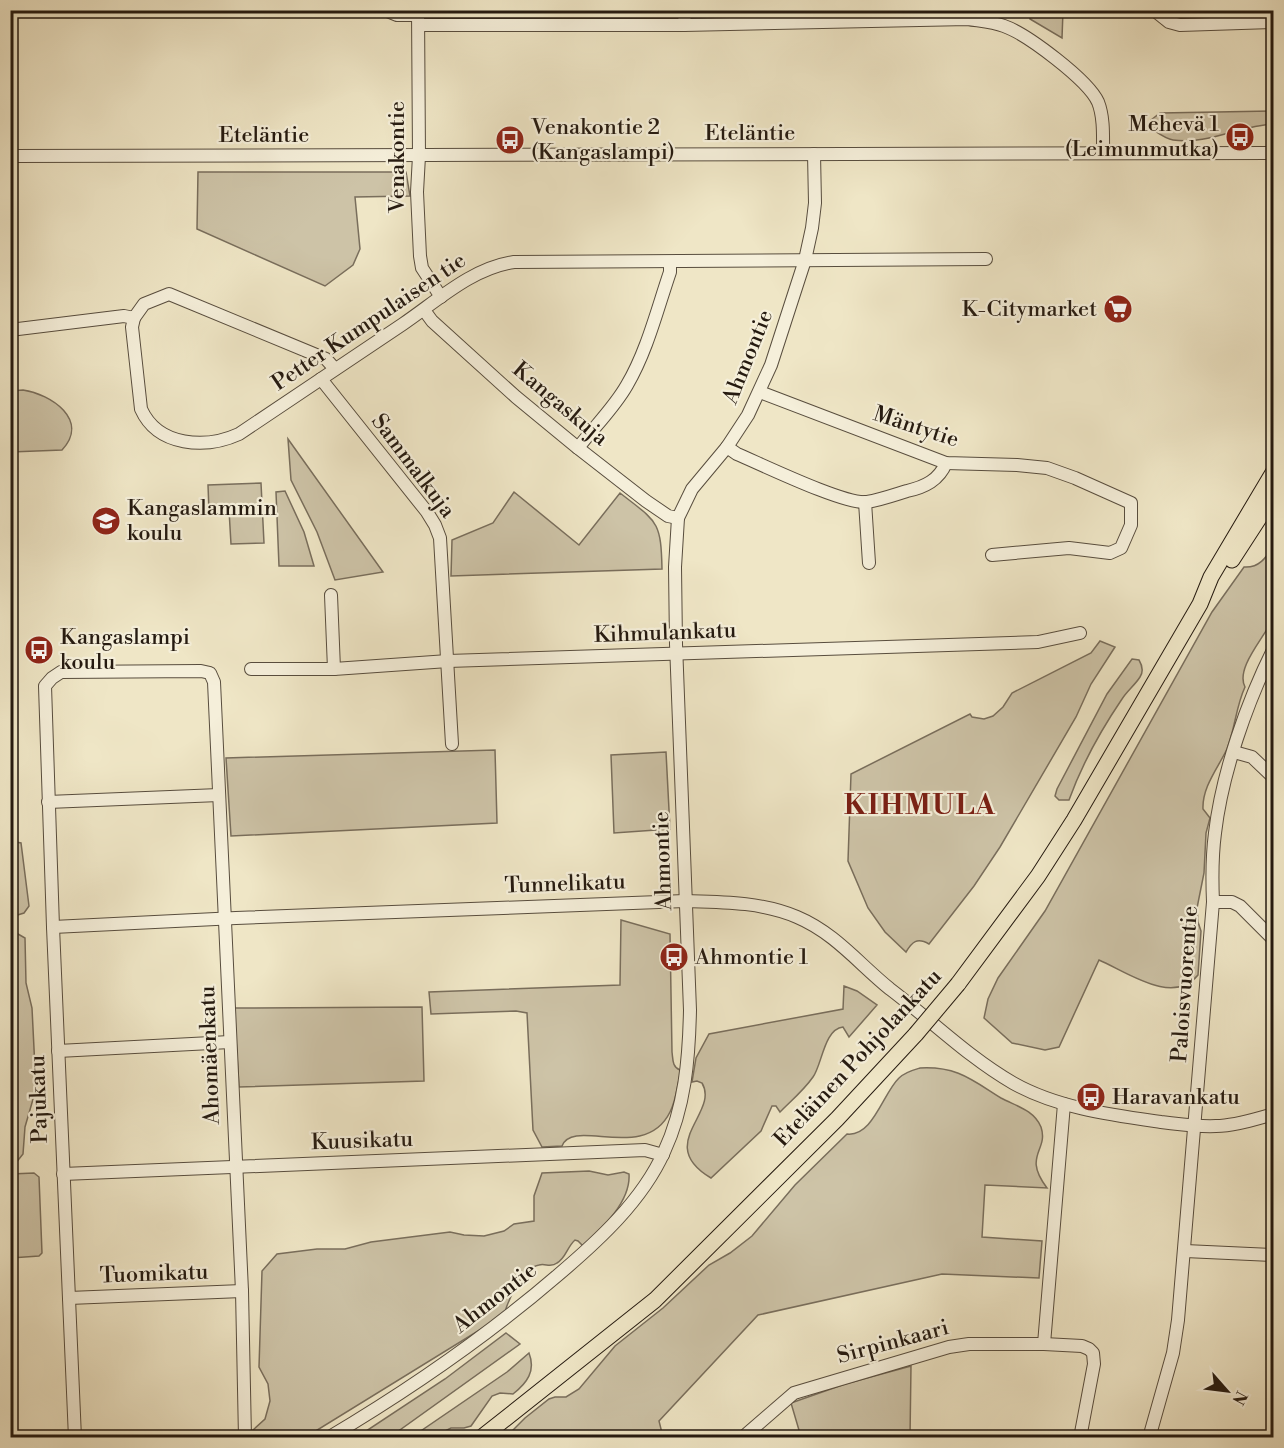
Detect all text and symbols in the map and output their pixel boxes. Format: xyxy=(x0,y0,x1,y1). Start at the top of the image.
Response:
street label: Venakontie xyxy=(384,101,411,214)
place label: Mehevä 1 (Leimunmutka) xyxy=(1065,111,1220,163)
place label: Venakontie 2 (Kangaslampi) xyxy=(530,114,675,166)
street label: Eteläntie xyxy=(705,120,795,147)
bus stop icon: Mehevä 1 (Leimunmutka) xyxy=(1224,121,1256,153)
street label: Eteläntie xyxy=(219,122,309,149)
bus stop icon: Venakontie 2 (Kangaslampi) xyxy=(494,124,526,156)
street label: Petter Kumpulaisen tie xyxy=(267,247,471,397)
supermarket icon: K-Citymarket xyxy=(1102,293,1134,325)
place label: K-Citymarket xyxy=(962,296,1097,323)
street label: Ahmontie xyxy=(717,306,779,409)
street label: Kangaskuja xyxy=(507,356,614,452)
street label: Mäntytie xyxy=(870,401,962,453)
street label: Sammalkuja xyxy=(365,409,461,524)
place label: Kangaslammin koulu xyxy=(127,495,277,547)
school or university icon: Kangaslammin koulu xyxy=(90,505,122,537)
street label: Kihmulankatu xyxy=(593,617,737,649)
place label: Kangaslampi koulu xyxy=(60,624,190,676)
bus stop icon: Kangaslampi koulu xyxy=(23,634,55,666)
district label: KIHMULA xyxy=(844,788,996,823)
street label: Ahmontie xyxy=(648,811,678,912)
street label: Tunnelikatu xyxy=(504,868,626,900)
street label: Paloisvuorentie xyxy=(1166,905,1204,1063)
bus stop icon: Ahmontie 1 xyxy=(658,941,690,973)
place label: Ahmontie 1 xyxy=(694,944,809,971)
street label: Eteläinen Pohjolankatu xyxy=(768,963,948,1153)
street label: Ahomäenkatu xyxy=(194,985,226,1126)
street label: Pajukatu xyxy=(24,1054,54,1144)
bus stop icon: Haravankatu xyxy=(1075,1081,1107,1113)
place label: Haravankatu xyxy=(1112,1084,1240,1111)
street label: Kuusikatu xyxy=(311,1126,414,1156)
street label: Ahmontie xyxy=(447,1257,542,1340)
street label: Tuomikatu xyxy=(99,1259,209,1289)
street label: Sirpinkaari xyxy=(834,1314,952,1370)
north arrow xyxy=(1197,1361,1257,1421)
text: N xyxy=(1227,1387,1251,1408)

